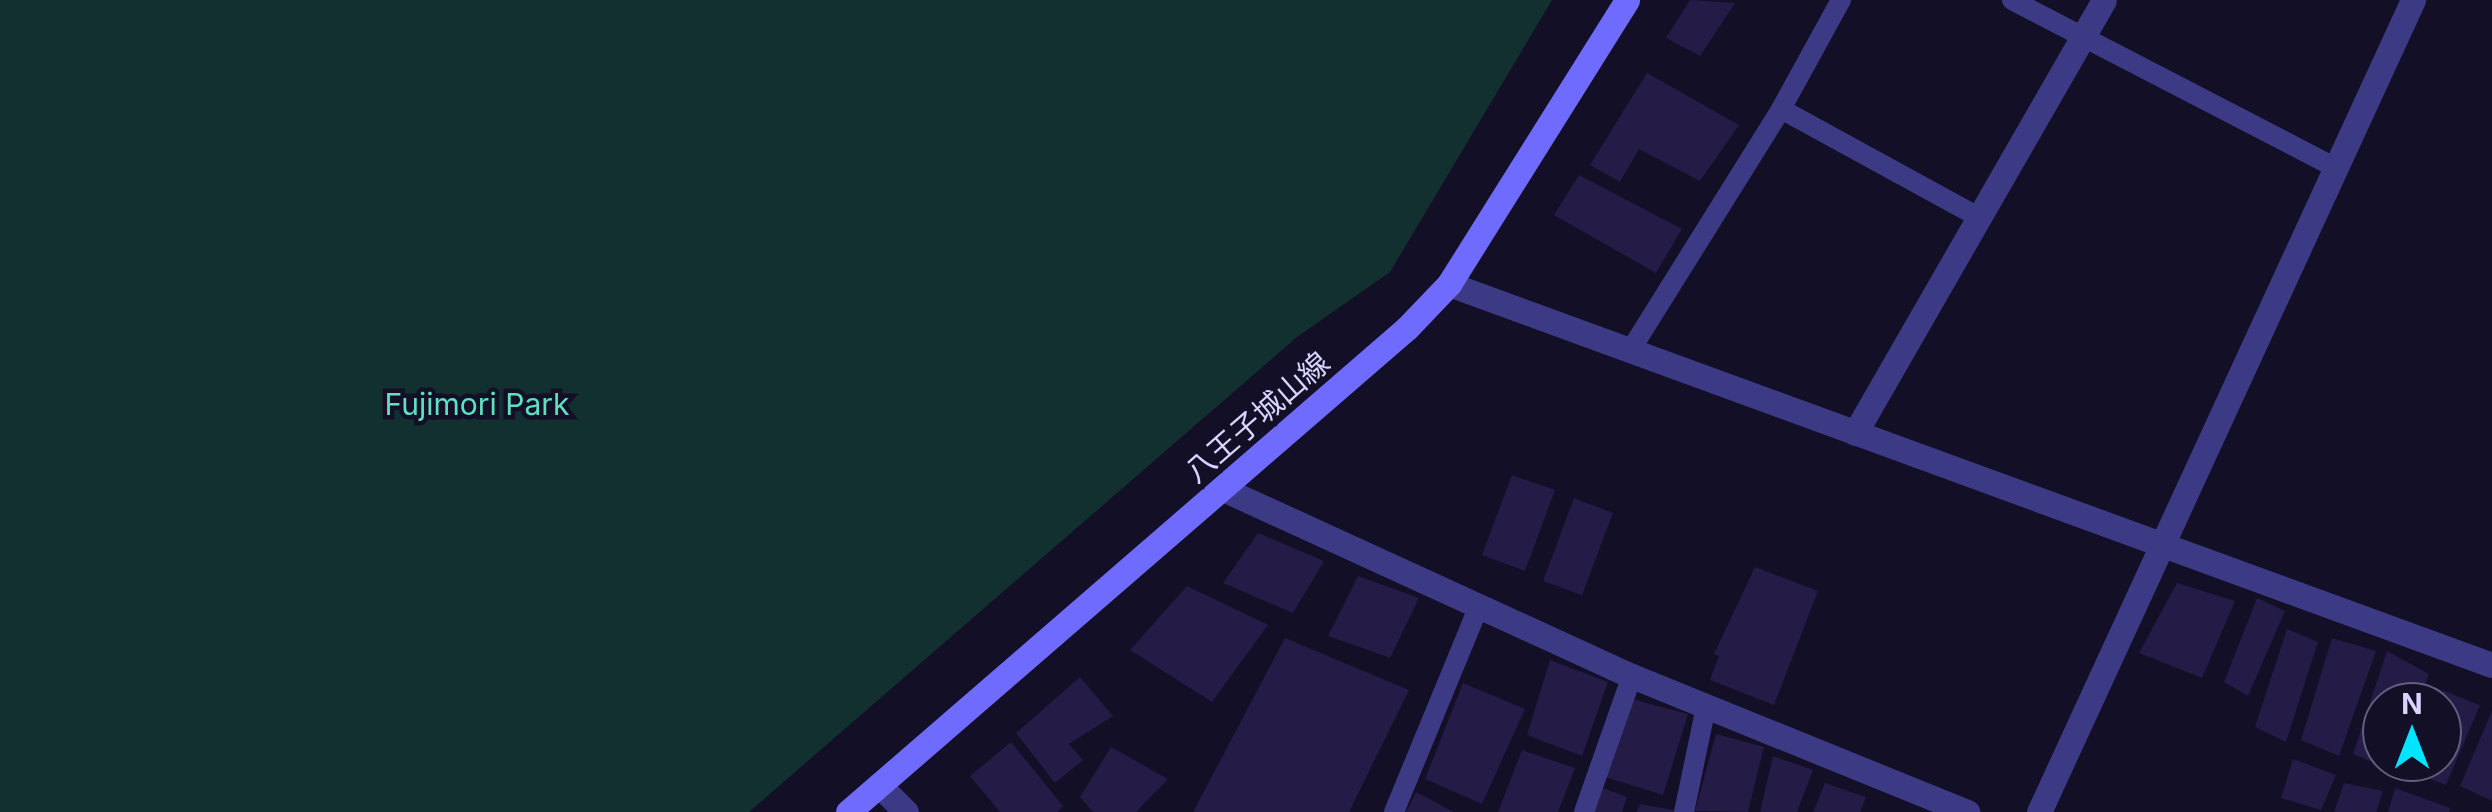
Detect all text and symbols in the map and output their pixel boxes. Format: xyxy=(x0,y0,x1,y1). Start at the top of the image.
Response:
street label: 八王子城山線 xyxy=(1177,344,1337,490)
park label: Fujimori Park xyxy=(385,386,569,422)
north arrow xyxy=(2362,682,2462,782)
text: N xyxy=(2401,687,2423,721)

